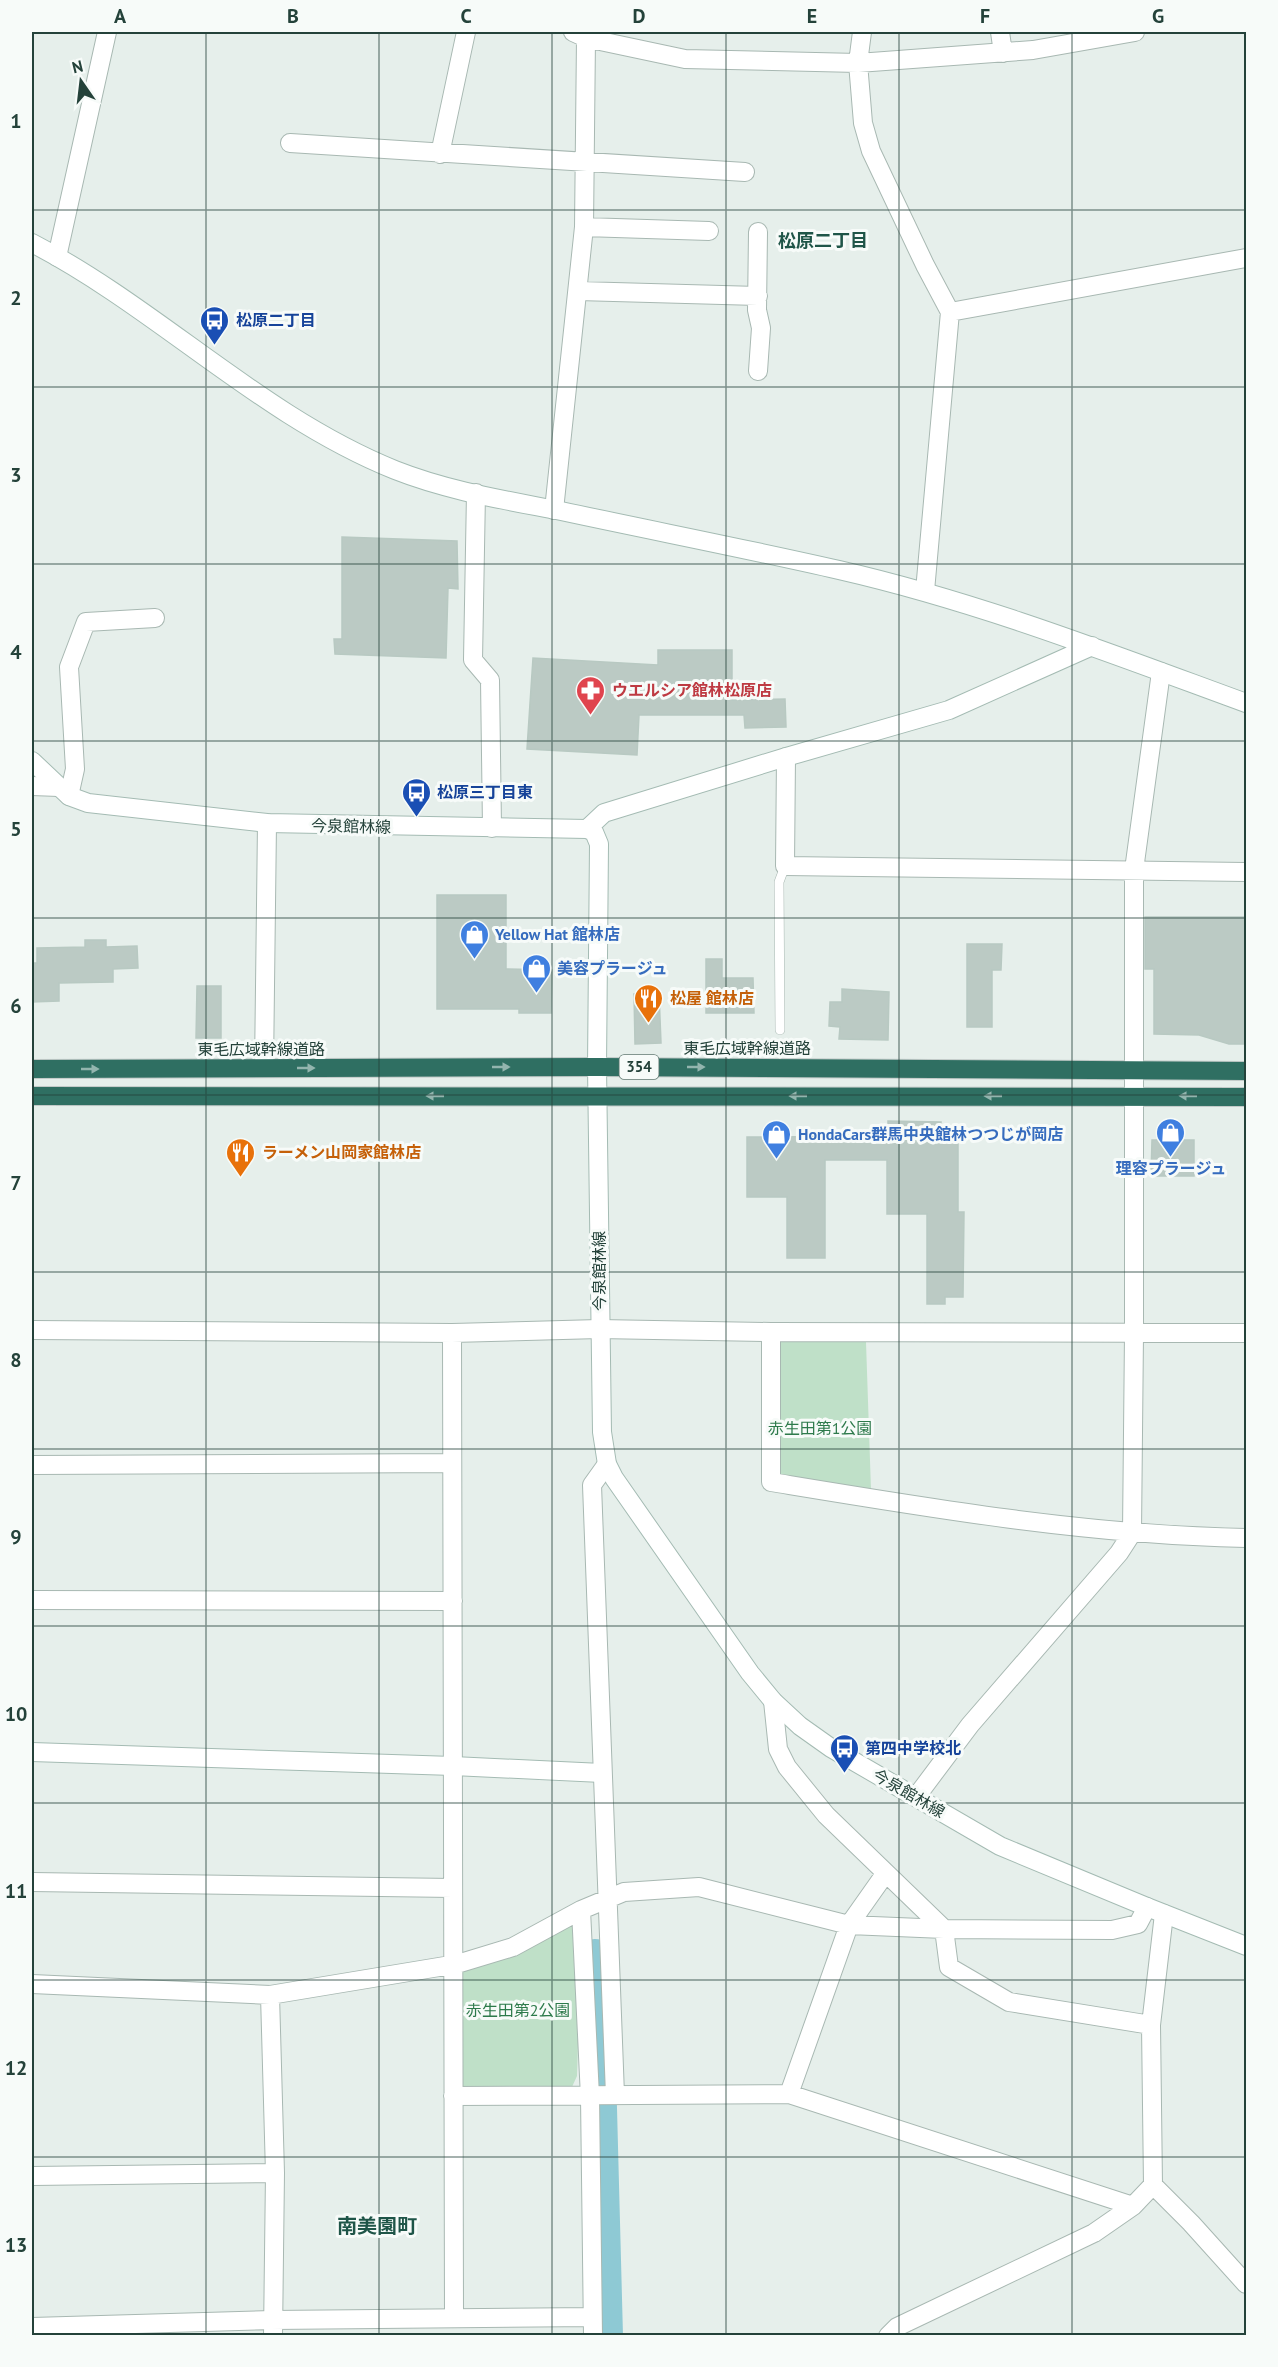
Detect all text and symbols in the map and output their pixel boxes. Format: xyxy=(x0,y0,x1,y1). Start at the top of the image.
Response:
text: A xyxy=(114,3,127,29)
text: B xyxy=(287,3,299,29)
text: C xyxy=(460,3,472,29)
text: D xyxy=(633,3,646,29)
text: E xyxy=(807,3,817,29)
text: F xyxy=(980,3,990,29)
text: G xyxy=(1152,3,1164,29)
north arrow xyxy=(51,51,111,111)
text: N xyxy=(70,55,85,77)
text: 1 xyxy=(10,108,22,134)
district label: 松原二丁目 xyxy=(778,229,868,252)
text: 2 xyxy=(10,285,22,311)
bus stop icon: 松原二丁目 xyxy=(199,304,231,346)
place label: 松原二丁目 xyxy=(236,310,316,330)
text: 3 xyxy=(10,462,22,488)
text: 4 xyxy=(10,639,22,665)
pharmacy icon: ウエルシア館林松原店 xyxy=(575,674,607,716)
place label: ウエルシア館林松原店 xyxy=(612,680,772,700)
bus stop icon: 松原三丁目東 xyxy=(400,776,432,818)
place label: 松原三丁目東 xyxy=(437,782,533,802)
street label: 今泉館林線 xyxy=(311,815,391,837)
text: 5 xyxy=(10,816,22,842)
shop icon: Yellow Hat 館林店 xyxy=(458,918,490,960)
place label: Yellow Hat 館林店 xyxy=(494,924,620,944)
shop icon: 美容プラージュ xyxy=(520,952,552,994)
place label: 美容プラージュ xyxy=(557,958,668,978)
restaurant icon: 松屋 館林店 xyxy=(633,982,665,1024)
place label: 松屋 館林店 xyxy=(670,988,754,1008)
text: 6 xyxy=(10,993,22,1019)
street label: 東毛広域幹線道路 xyxy=(683,1038,811,1058)
street label: 東毛広域幹線道路 xyxy=(197,1039,325,1059)
road number: 354 xyxy=(620,1055,658,1079)
one-way arrow xyxy=(491,1062,510,1072)
one-way arrow xyxy=(686,1062,705,1072)
one-way arrow xyxy=(296,1063,315,1073)
one-way arrow xyxy=(80,1064,99,1074)
one-way arrow xyxy=(426,1091,445,1101)
one-way arrow xyxy=(789,1091,808,1101)
one-way arrow xyxy=(984,1091,1003,1101)
one-way arrow xyxy=(1179,1091,1198,1101)
shop icon: 理容プラージュ xyxy=(1155,1116,1187,1158)
shop icon: HondaCars群馬中央館林つつじが岡店 xyxy=(761,1118,793,1160)
place label: HondaCars群馬中央館林つつじが岡店 xyxy=(798,1124,1063,1144)
restaurant icon: ラーメン山岡家館林店 xyxy=(225,1136,257,1178)
place label: ラーメン山岡家館林店 xyxy=(262,1142,421,1162)
place label: 理容プラージュ xyxy=(1116,1158,1226,1178)
text: 7 xyxy=(10,1170,22,1196)
street label: 今泉館林線 xyxy=(589,1231,609,1311)
text: 8 xyxy=(10,1347,22,1373)
park label: 赤生田第1公園 xyxy=(768,1418,872,1438)
text: 9 xyxy=(10,1524,22,1550)
text: 10 xyxy=(5,1701,27,1727)
bus stop icon: 第四中学校北 xyxy=(828,1732,860,1774)
place label: 第四中学校北 xyxy=(865,1738,961,1758)
street label: 今泉館林線 xyxy=(869,1764,949,1822)
text: 11 xyxy=(5,1878,27,1904)
park label: 赤生田第2公園 xyxy=(466,2000,570,2020)
text: 12 xyxy=(5,2055,27,2081)
district label: 南美園町 xyxy=(337,2213,417,2239)
text: 13 xyxy=(5,2232,27,2258)

